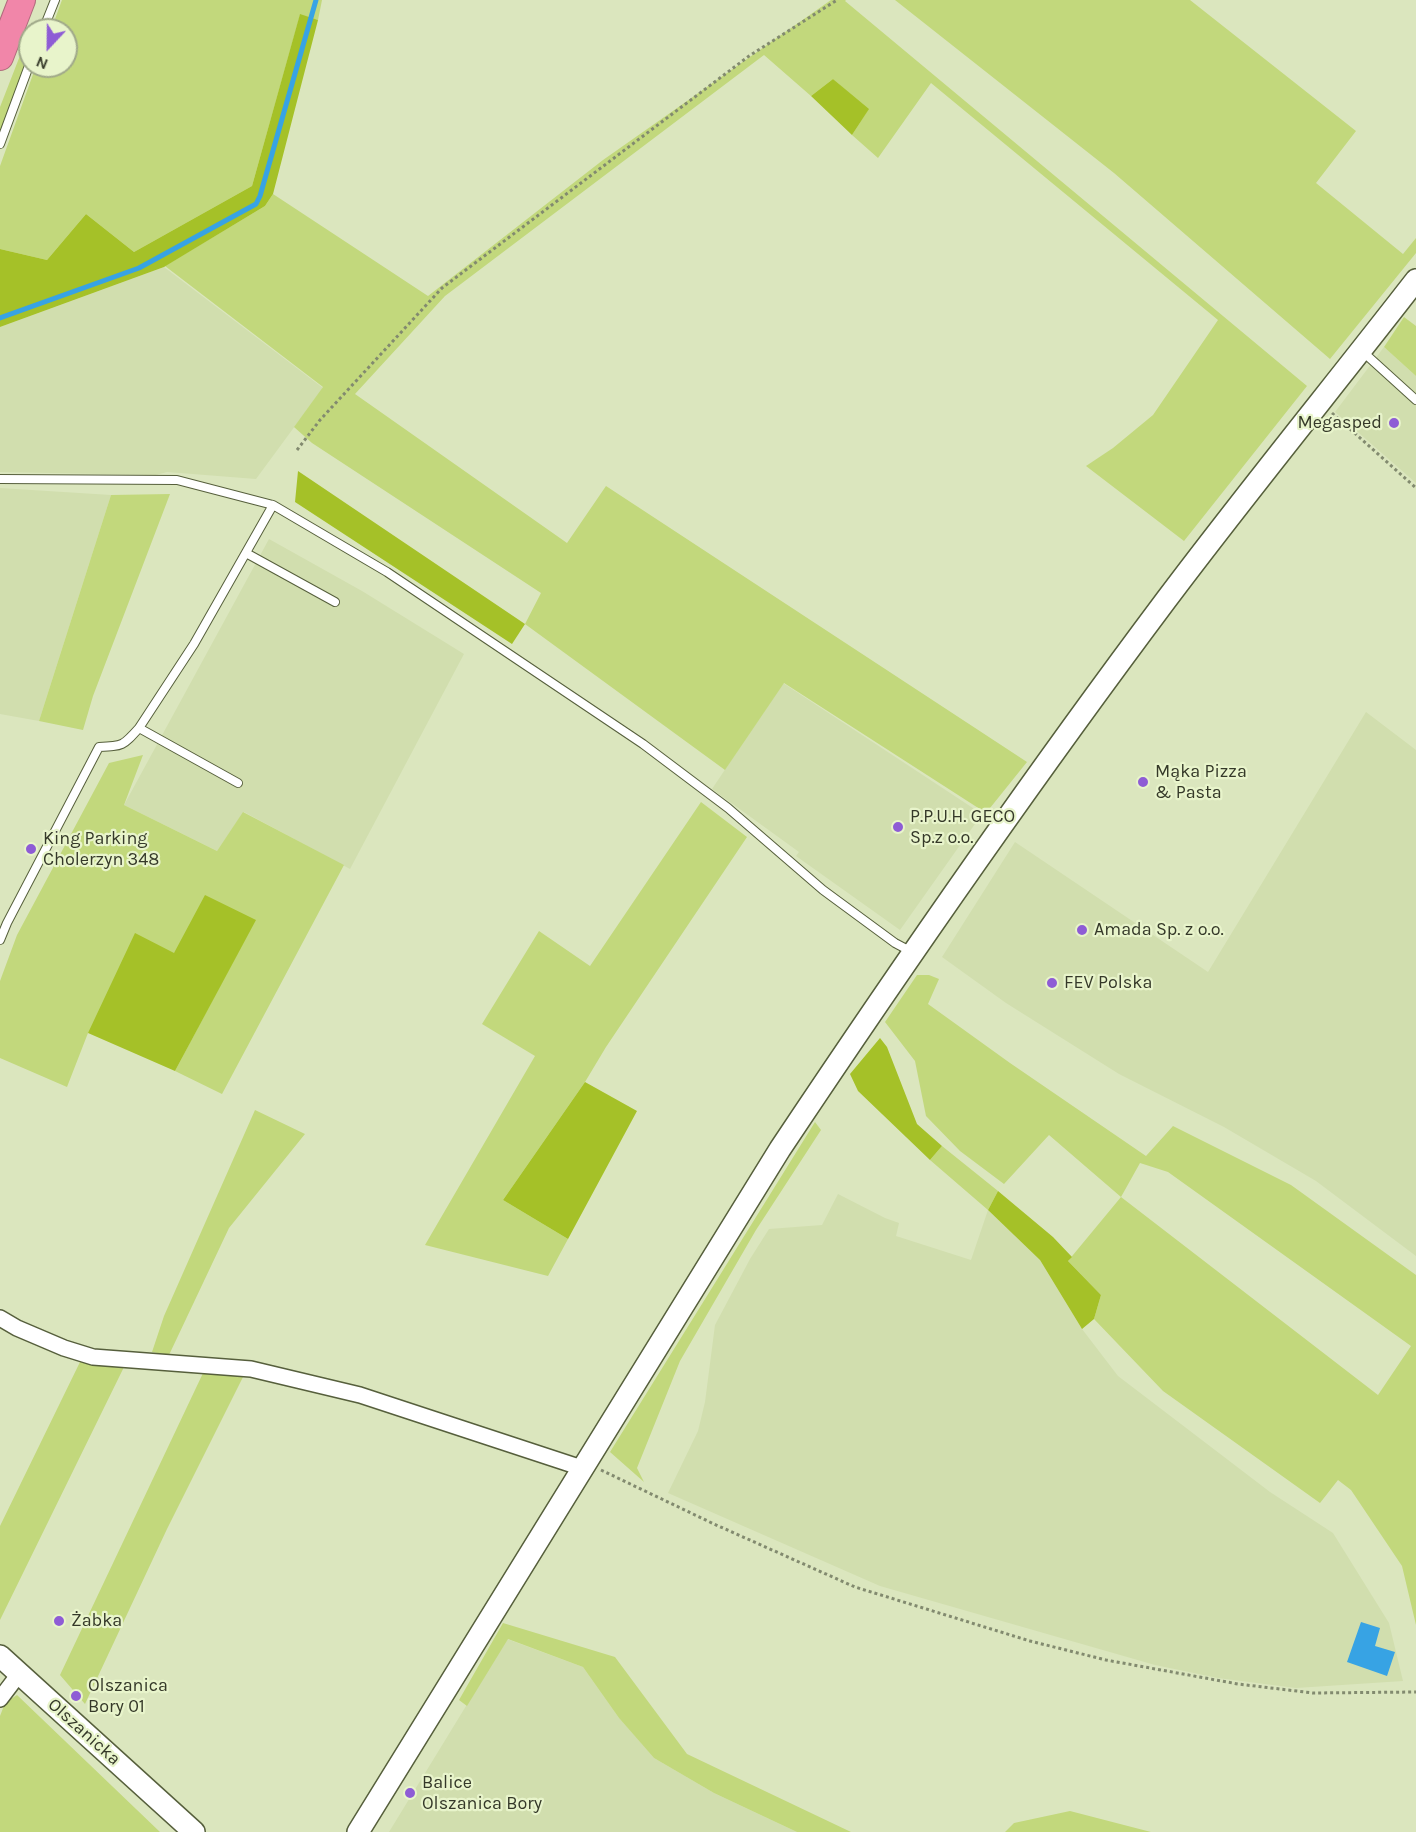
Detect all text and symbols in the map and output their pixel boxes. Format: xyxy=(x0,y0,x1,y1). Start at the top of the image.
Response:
north arrow xyxy=(18,18,78,78)
text: N xyxy=(33,52,51,74)
place label: Megasped xyxy=(1298,412,1382,434)
marker: Megasped xyxy=(1387,416,1401,430)
place label: Mąka Pizza & Pasta xyxy=(1155,761,1247,804)
marker: Mąka Pizza & Pasta xyxy=(1136,775,1150,789)
place label: P.P.U.H. GECO Sp.z o.o. xyxy=(910,806,1015,848)
marker: P.P.U.H. GECO Sp.z o.o. xyxy=(891,820,905,834)
place label: King Parking Cholerzyn 348 xyxy=(43,828,159,870)
marker: King Parking Cholerzyn 348 xyxy=(24,842,38,856)
place label: Amada Sp. z o.o. xyxy=(1094,919,1224,941)
marker: Amada Sp. z o.o. xyxy=(1075,923,1089,937)
place label: FEV Polska xyxy=(1064,972,1152,994)
marker: FEV Polska xyxy=(1045,976,1059,990)
place label: Żabka xyxy=(71,1610,122,1632)
marker: Żabka xyxy=(52,1614,66,1628)
place label: Olszanica Bory 01 xyxy=(88,1675,168,1718)
marker: Olszanica Bory 01 xyxy=(69,1689,83,1703)
street label: Olszanicka xyxy=(43,1694,125,1770)
place label: Balice Olszanica Bory xyxy=(422,1772,542,1814)
marker: Balice Olszanica Bory xyxy=(403,1786,417,1800)

